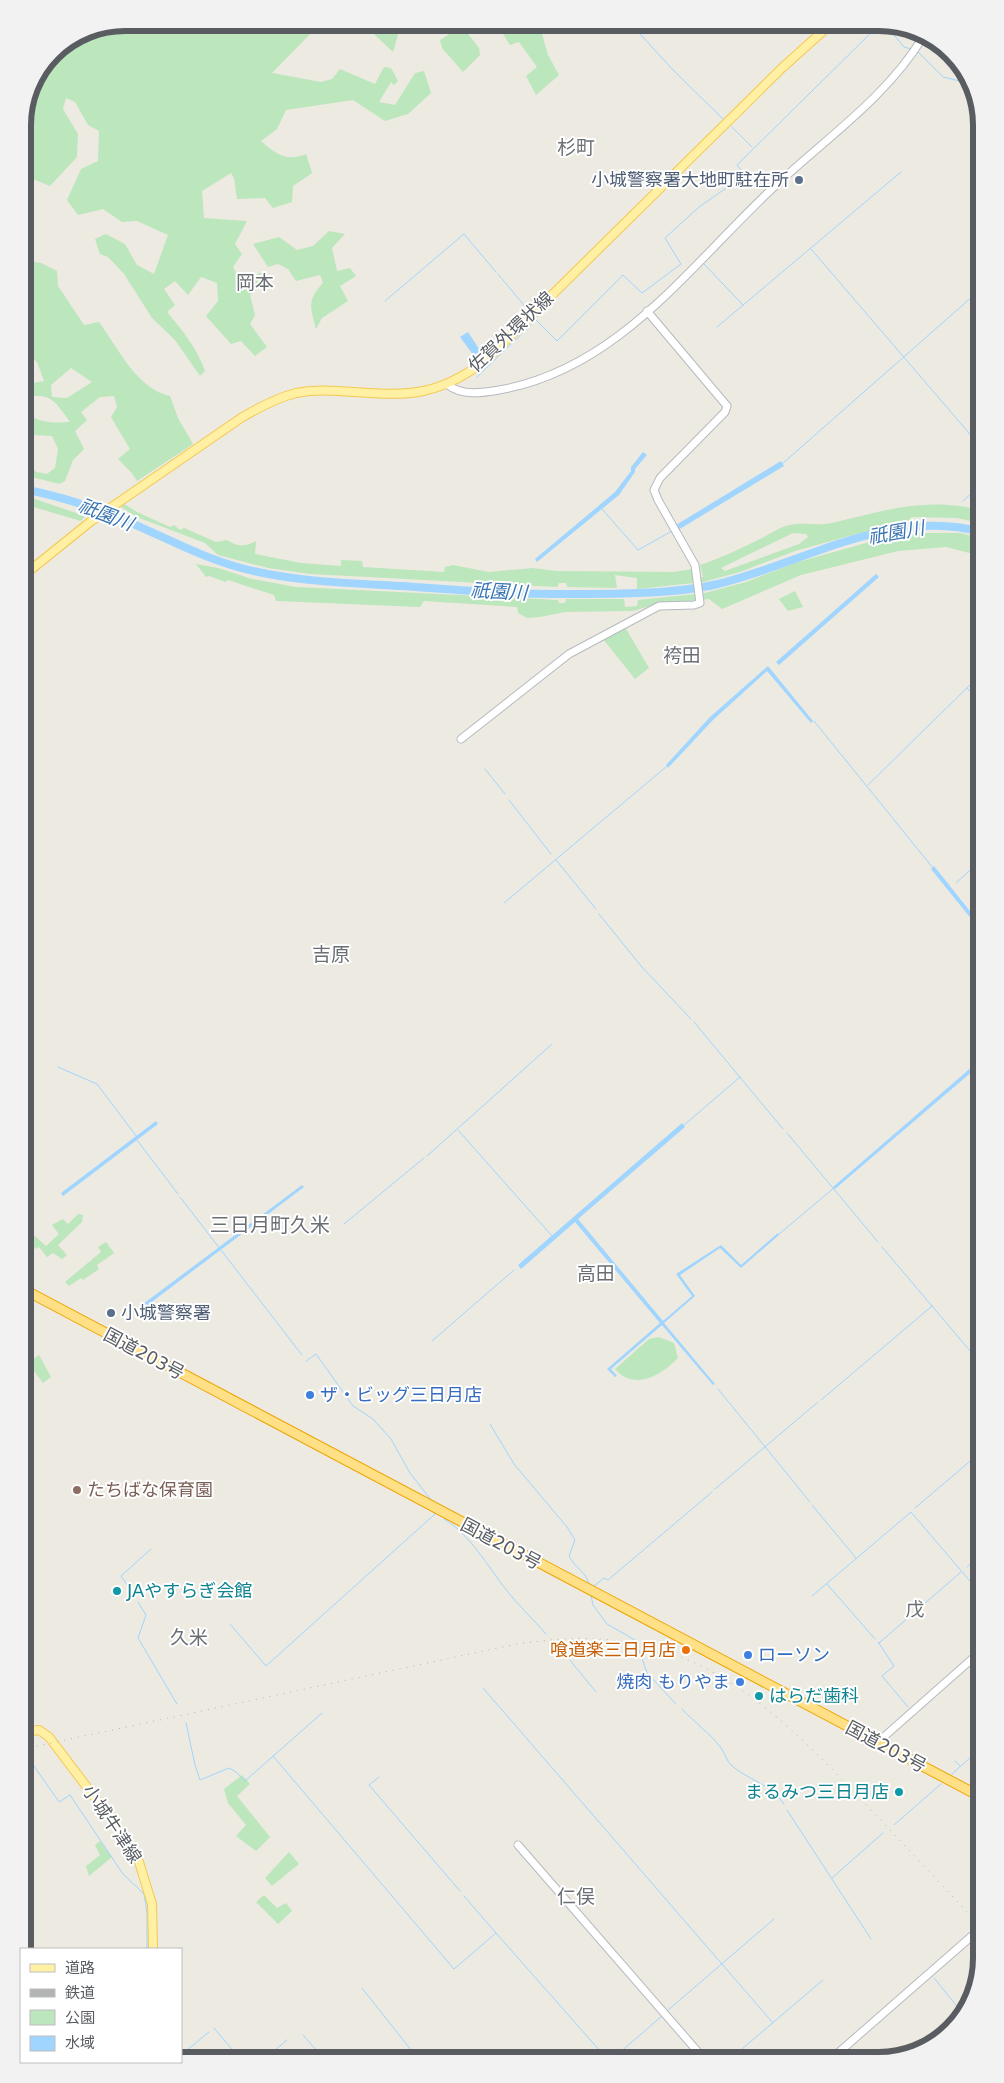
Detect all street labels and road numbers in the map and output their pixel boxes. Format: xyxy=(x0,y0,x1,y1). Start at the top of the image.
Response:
street label: 佐賀外環状線 xyxy=(464,287,557,376)
street label: 国道203号 xyxy=(100,1324,188,1384)
street label: 国道203号 xyxy=(457,1514,545,1574)
street label: 国道203号 xyxy=(842,1717,930,1777)
street label: 小城牛津線 xyxy=(79,1781,146,1867)

